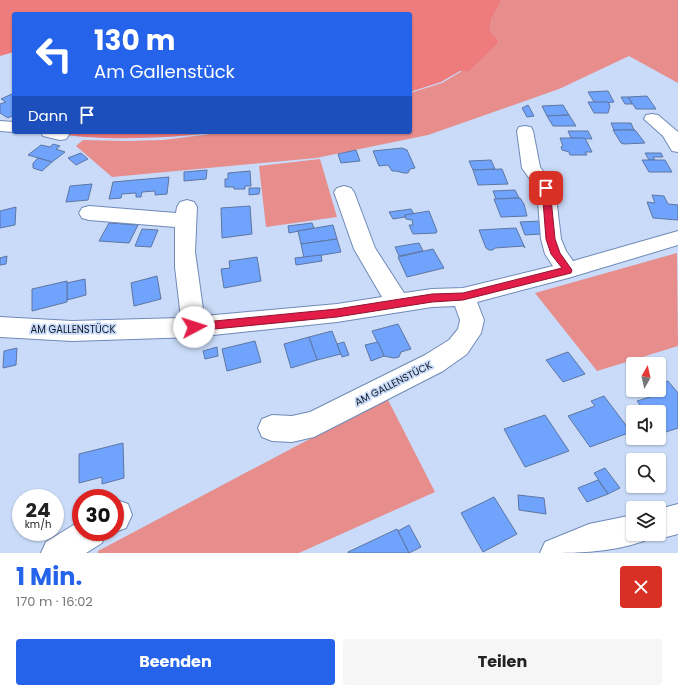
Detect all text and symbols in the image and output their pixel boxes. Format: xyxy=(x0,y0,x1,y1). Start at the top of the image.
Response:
text: 130 m xyxy=(94,21,175,60)
icon: left xyxy=(28,28,80,80)
text: Am Gallenstück xyxy=(94,59,235,84)
icon: arrive xyxy=(76,104,98,126)
text: Dann xyxy=(28,105,68,126)
pin xyxy=(529,171,563,205)
icon: arrive xyxy=(535,177,557,199)
position arrow xyxy=(173,306,215,348)
street label: AM GALLENSTÜCK xyxy=(30,322,116,337)
street label: AM GALLENSTÜCK xyxy=(352,357,435,409)
north arrow xyxy=(626,357,666,397)
map controls xyxy=(626,357,666,541)
button: sound xyxy=(626,405,666,445)
button: search xyxy=(626,453,666,493)
speed limit sign: 30 xyxy=(72,489,124,541)
text: 24 xyxy=(26,496,50,524)
button: layers xyxy=(626,501,666,541)
text: km/h xyxy=(25,517,51,532)
text: 1 Min. xyxy=(16,560,82,593)
button: close xyxy=(620,566,662,608)
text: 170 m · 16:02 xyxy=(16,592,93,611)
button: Beenden xyxy=(16,639,335,685)
button: Teilen xyxy=(343,639,662,685)

